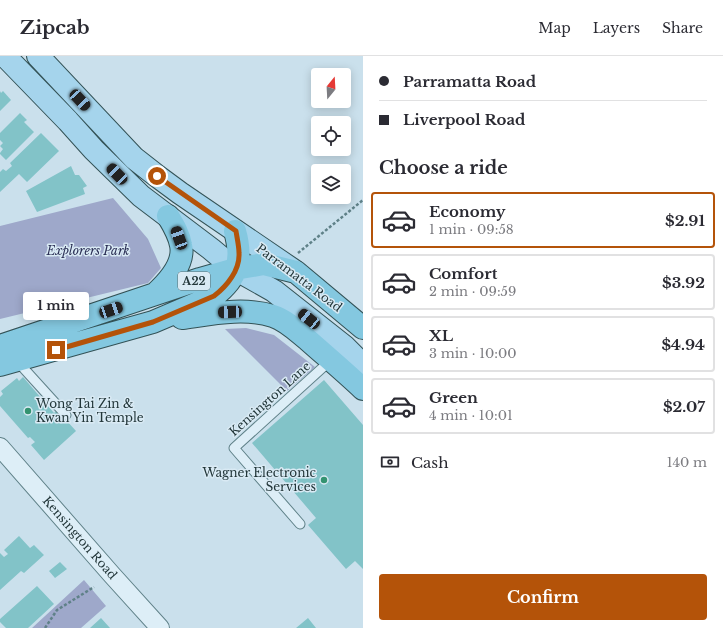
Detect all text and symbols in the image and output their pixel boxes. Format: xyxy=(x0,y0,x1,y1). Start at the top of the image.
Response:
text: Zipcab xyxy=(20,16,90,39)
text: Map xyxy=(538,19,571,37)
text: Layers xyxy=(593,19,640,37)
text: Share xyxy=(662,19,703,37)
north arrow xyxy=(311,68,351,108)
map controls xyxy=(311,68,351,204)
text: Parramatta Road xyxy=(403,72,536,91)
car xyxy=(67,87,93,113)
text: Liverpool Road xyxy=(403,110,525,129)
button: locate xyxy=(311,116,351,156)
text: Choose a ride xyxy=(379,157,508,179)
car xyxy=(104,161,130,187)
button: layers xyxy=(311,164,351,204)
route start xyxy=(148,167,166,185)
icon: car xyxy=(381,202,417,238)
text: Economy xyxy=(429,202,506,221)
text: $2.91 xyxy=(665,211,705,230)
text: 1 min · 09:58 xyxy=(429,221,514,238)
car xyxy=(169,225,189,251)
street label: Parramatta Road xyxy=(254,241,345,315)
park label: Explorers Park xyxy=(46,243,130,258)
icon: car xyxy=(381,264,417,300)
text: Comfort xyxy=(429,264,497,283)
road number: A22 xyxy=(178,272,210,290)
text: $3.92 xyxy=(662,273,705,292)
text: 2 min · 09:59 xyxy=(429,283,516,300)
callout: 1 min xyxy=(23,292,89,320)
text: 1 min xyxy=(37,297,75,314)
car xyxy=(98,300,124,320)
car xyxy=(218,306,242,318)
car xyxy=(296,307,322,331)
icon: car xyxy=(381,326,417,362)
text: XL xyxy=(429,326,453,345)
text: $4.94 xyxy=(661,335,705,354)
route end xyxy=(47,341,65,359)
text: 3 min · 10:00 xyxy=(429,345,517,362)
street label: Kensington Lane xyxy=(226,358,313,439)
icon: car xyxy=(381,388,417,424)
text: Green xyxy=(429,388,478,407)
place label: Wong Tai Zin & Kwan Yin Temple xyxy=(35,396,144,425)
text: $2.07 xyxy=(663,397,705,416)
marker: Wong Tai Zin & Kwan Yin Temple xyxy=(23,406,33,416)
text: 4 min · 10:01 xyxy=(429,407,513,424)
icon: cash xyxy=(379,451,401,473)
text: Cash xyxy=(411,453,448,472)
text: 140 m xyxy=(667,454,707,471)
place label: Wagner Electronic Services xyxy=(201,465,317,494)
marker: Wagner Electronic Services xyxy=(319,475,329,485)
street label: Kensington Road xyxy=(40,493,120,582)
button: Confirm xyxy=(379,574,707,620)

